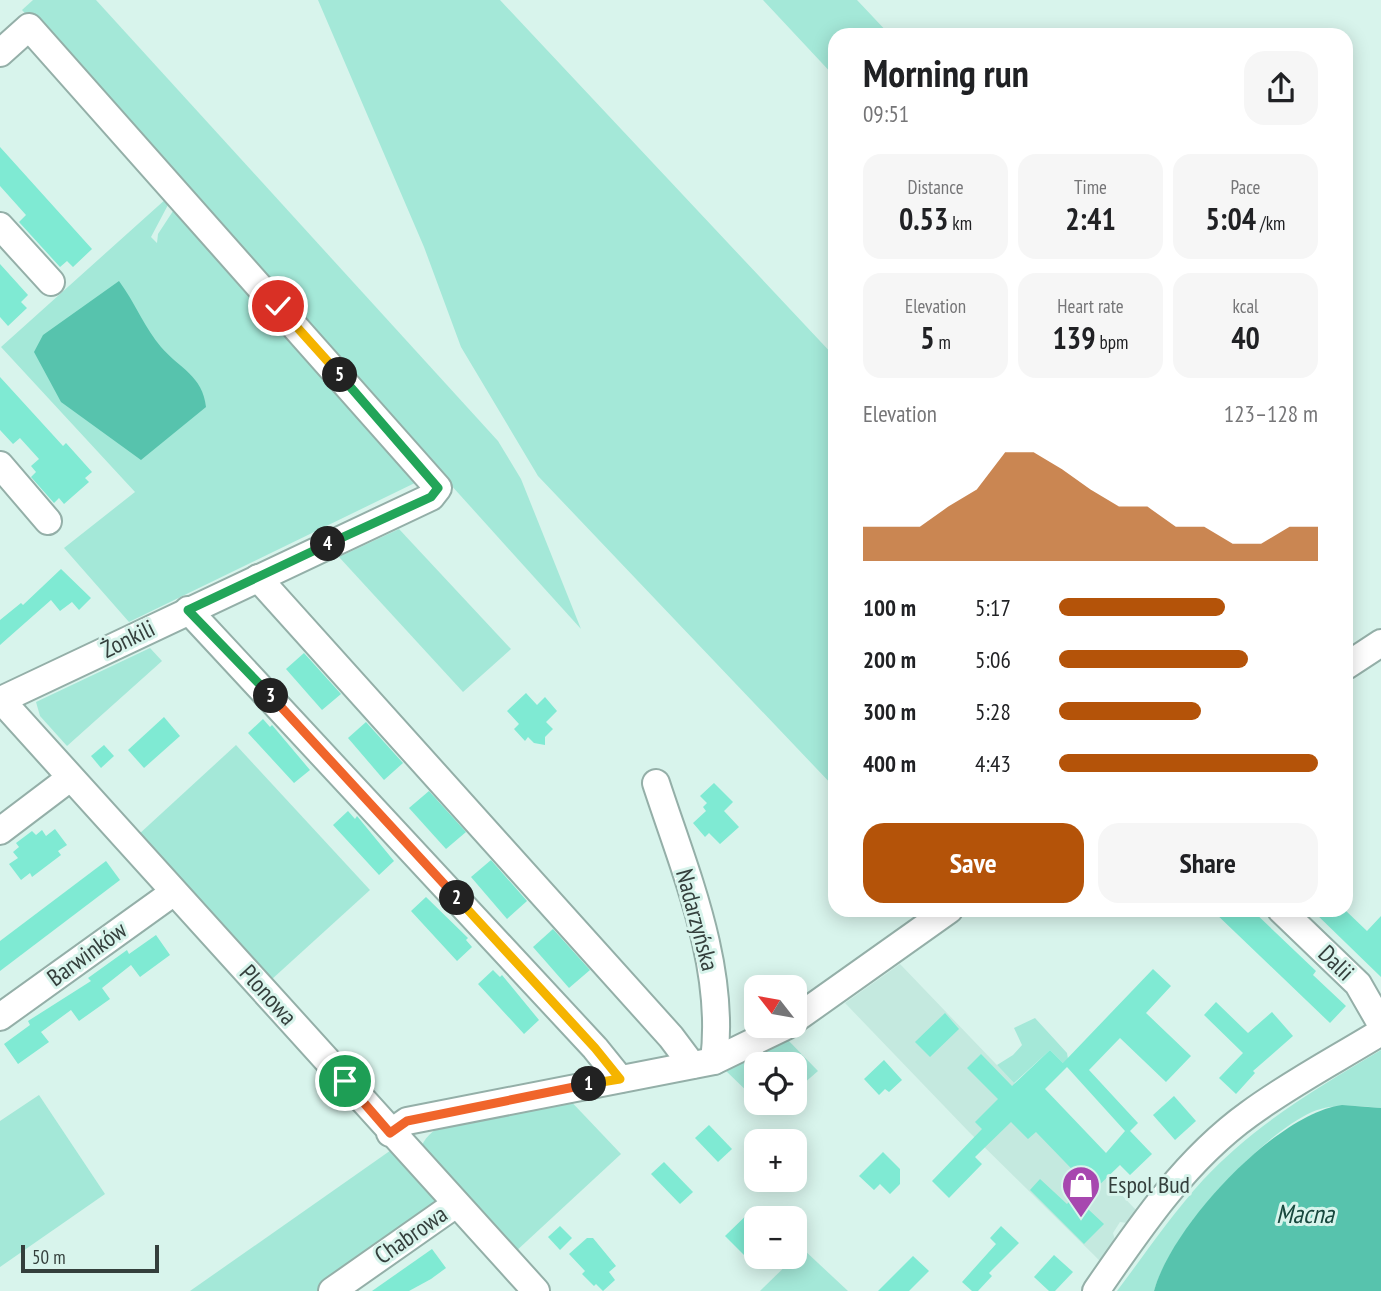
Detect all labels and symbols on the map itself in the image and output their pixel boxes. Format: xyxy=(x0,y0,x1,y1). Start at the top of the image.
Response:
pin xyxy=(248,276,308,336)
pin: 5 xyxy=(322,358,358,392)
pin: 4 xyxy=(310,526,346,562)
street label: Żonkili xyxy=(96,612,160,665)
pin: 3 xyxy=(254,678,288,714)
street label: Nadarzyńska xyxy=(669,866,726,974)
pin: 2 xyxy=(440,880,475,916)
street label: Barwinków xyxy=(41,914,133,993)
street label: Dalii xyxy=(1312,938,1361,987)
street label: Plonowa xyxy=(233,958,304,1032)
north arrow xyxy=(744,975,807,1038)
pin xyxy=(315,1051,375,1111)
pin: 1 xyxy=(572,1066,606,1102)
shop icon: Espol Bud xyxy=(1060,1164,1102,1219)
place label: Espol Bud xyxy=(1108,1169,1190,1200)
water label: Macna xyxy=(1276,1197,1336,1230)
street label: Chabrowa xyxy=(368,1198,453,1271)
scale bar xyxy=(21,1242,159,1274)

